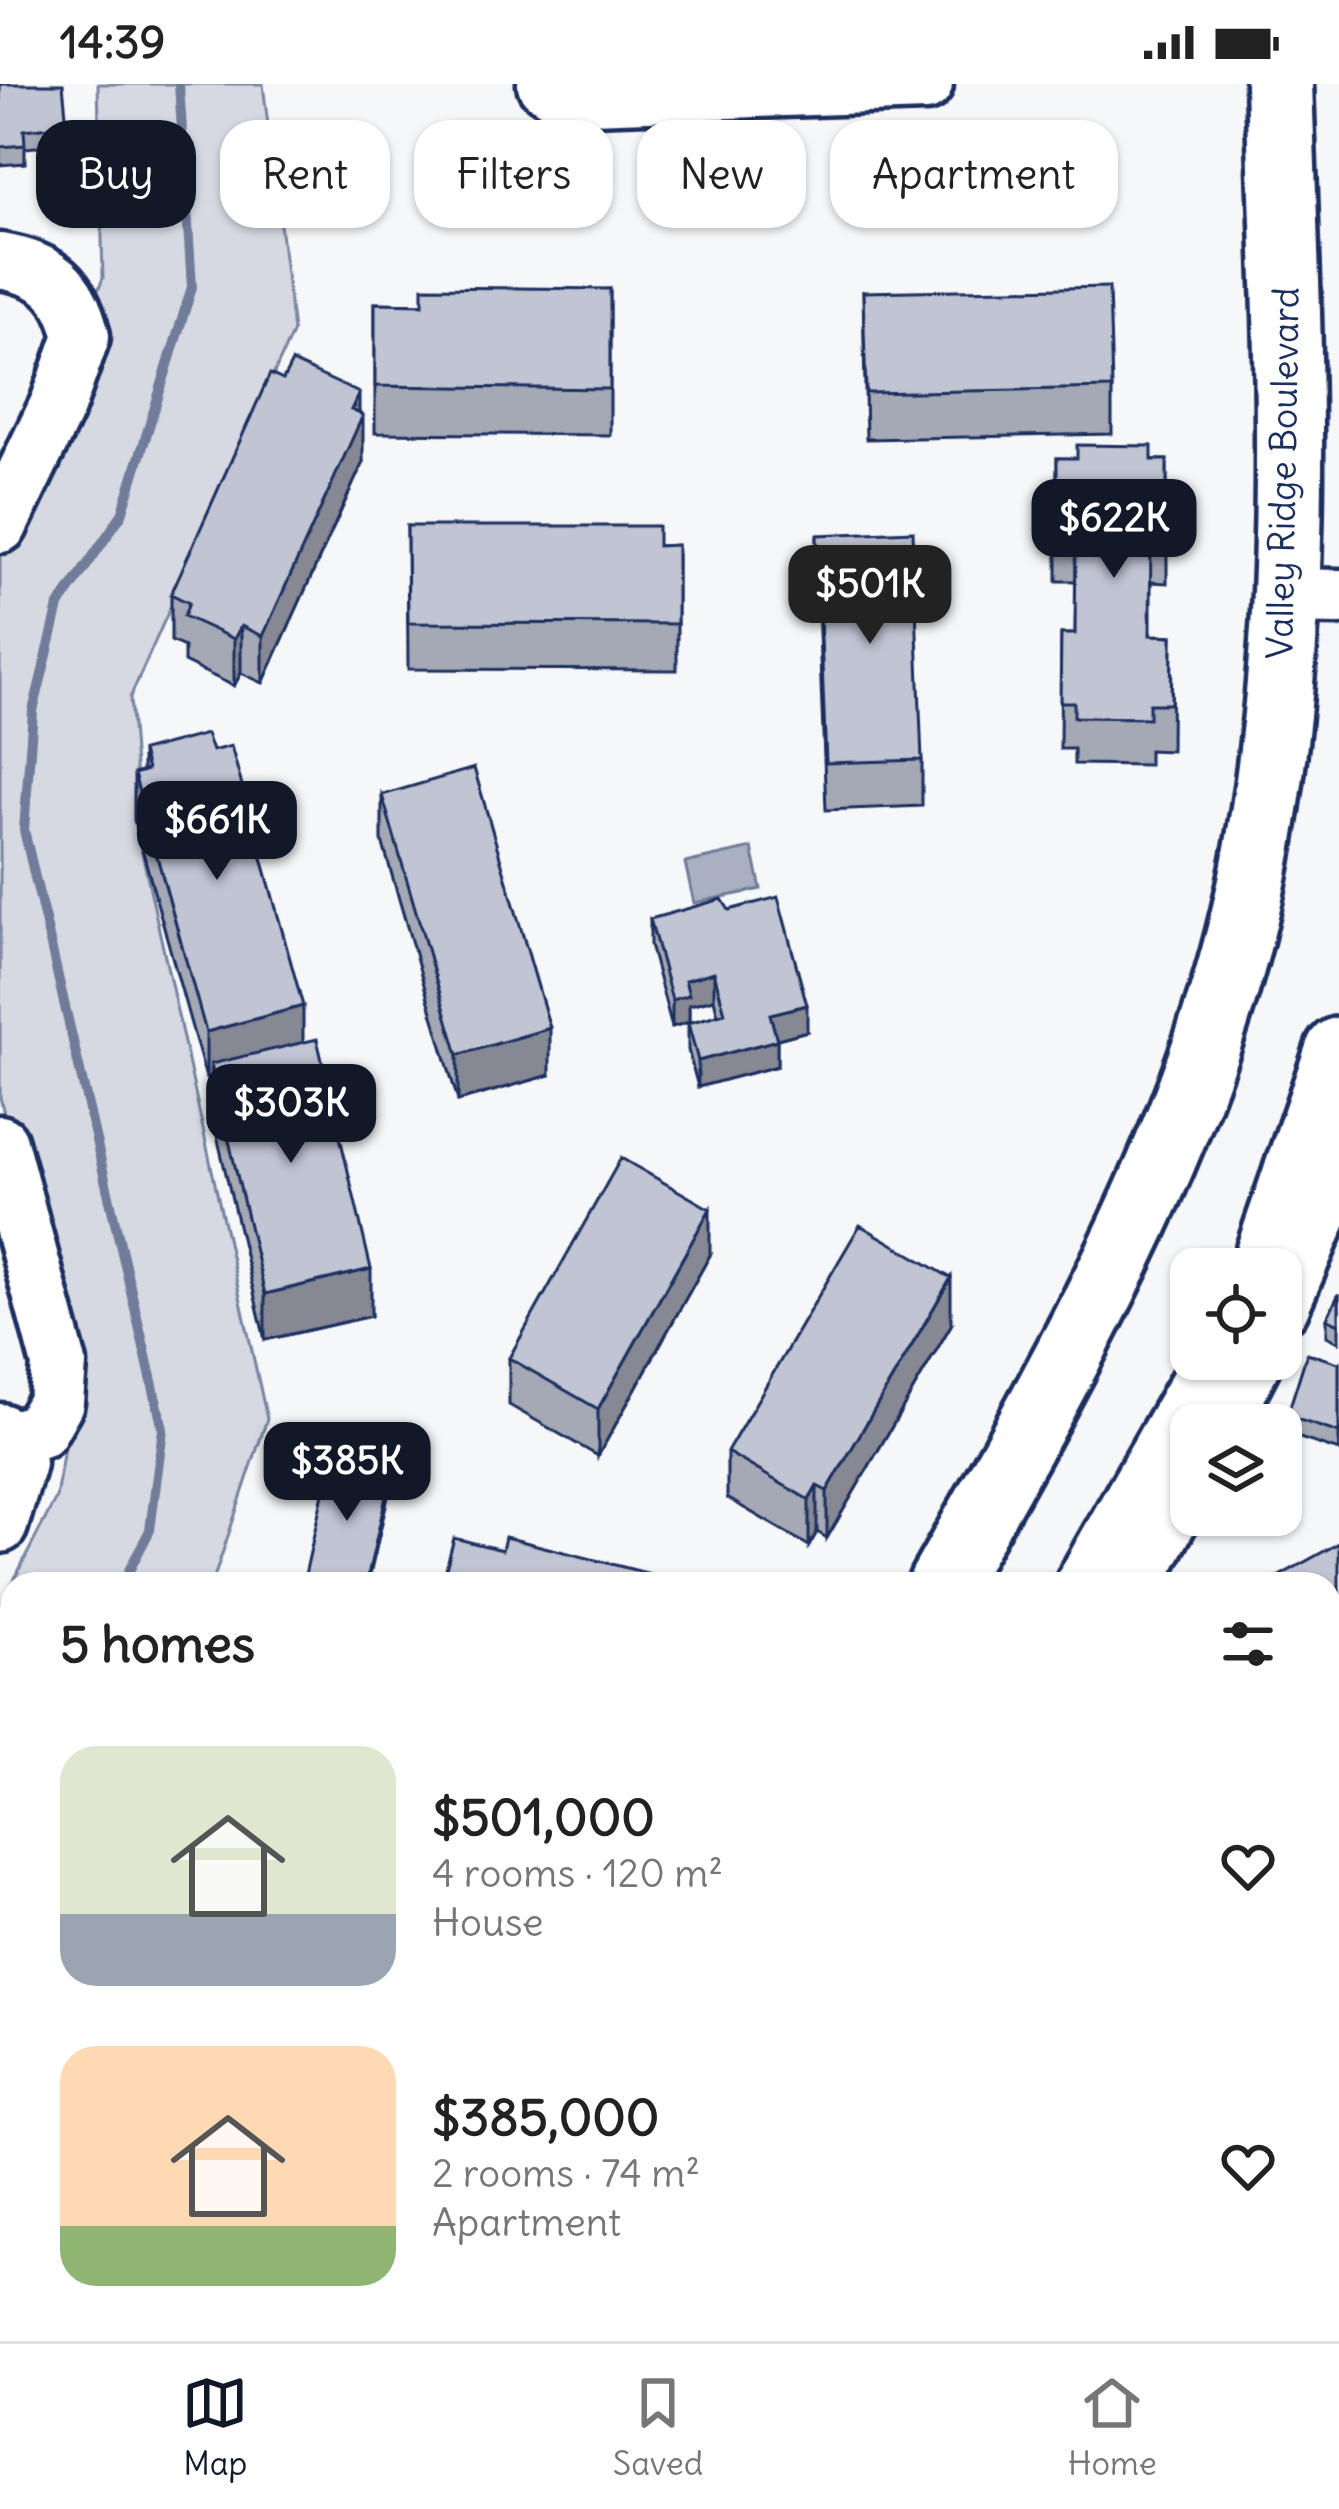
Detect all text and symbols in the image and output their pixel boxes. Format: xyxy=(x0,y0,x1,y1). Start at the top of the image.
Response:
text: 14:39 xyxy=(60,14,165,70)
chip: Buy xyxy=(36,120,196,228)
chip: Rent xyxy=(220,120,390,228)
chip: Filters xyxy=(414,120,613,228)
chip: New xyxy=(637,120,806,228)
chip: Apartment xyxy=(830,120,1118,228)
street label: Valley Ridge Boulevard xyxy=(1257,287,1309,659)
pin: $622K xyxy=(1030,479,1198,581)
text: $622K xyxy=(1059,493,1169,542)
pin: $501K xyxy=(786,545,954,647)
text: $501K xyxy=(815,559,925,608)
pin: $661K xyxy=(133,781,301,883)
text: $661K xyxy=(164,795,270,844)
pin: $303K xyxy=(207,1064,375,1166)
text: $303K xyxy=(233,1078,349,1127)
map controls xyxy=(1170,1248,1302,1536)
button: locate xyxy=(1170,1248,1302,1380)
button: layers xyxy=(1170,1404,1302,1536)
pin: $385K xyxy=(263,1422,431,1524)
text: $385K xyxy=(291,1436,403,1485)
icon: filters xyxy=(1215,1611,1281,1677)
text: 5 homes xyxy=(60,1612,255,1676)
text: $501,000 xyxy=(432,1785,655,1849)
icon: home xyxy=(156,1794,300,1938)
icon: heart xyxy=(1215,1833,1281,1899)
text: 4 rooms · 120 m² xyxy=(432,1849,723,1898)
text: House xyxy=(432,1898,543,1947)
text: $385,000 xyxy=(432,2085,659,2149)
icon: home xyxy=(156,2094,300,2238)
icon: heart xyxy=(1215,2133,1281,2199)
text: 2 rooms · 74 m² xyxy=(432,2149,700,2198)
text: Apartment xyxy=(432,2198,621,2247)
tab: Map xyxy=(182,2370,248,2484)
tab: Saved xyxy=(613,2370,703,2484)
tab: Home xyxy=(1068,2370,1157,2484)

